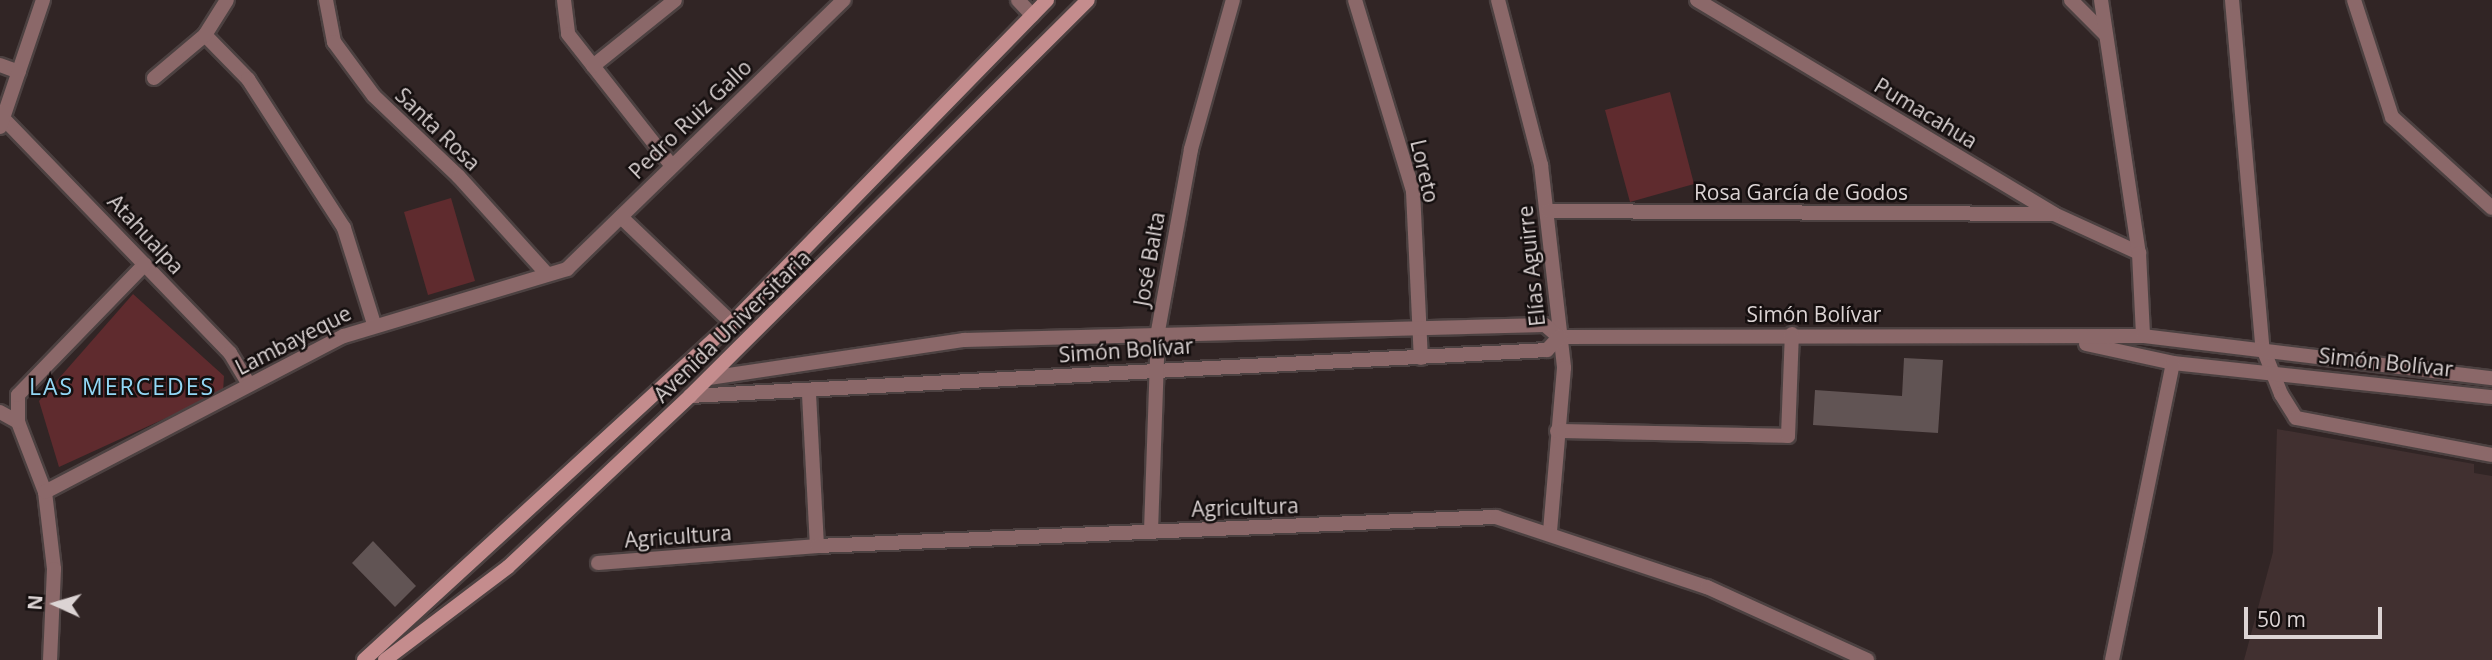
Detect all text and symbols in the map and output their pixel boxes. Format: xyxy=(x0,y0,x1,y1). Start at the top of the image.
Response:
street label: Pedro Ruiz Gallo xyxy=(624,54,756,184)
street label: Pumacahua xyxy=(1870,72,1982,154)
street label: Santa Rosa xyxy=(390,82,486,176)
street label: Loreto xyxy=(1406,137,1444,205)
street label: Rosa García de Godos xyxy=(1694,179,1908,205)
street label: Atahualpa xyxy=(103,189,189,279)
street label: Elías Aguirre xyxy=(1512,204,1550,328)
street label: José Balta xyxy=(1128,210,1170,308)
street label: Avenida Universitaria xyxy=(648,245,816,407)
street label: Lambayeque xyxy=(231,300,355,380)
street label: Simón Bolívar xyxy=(1747,301,1881,327)
street label: Simón Bolívar xyxy=(1058,333,1194,367)
street label: Simón Bolívar xyxy=(2318,342,2454,382)
district label: LAS MERCEDES xyxy=(30,372,214,400)
street label: Agricultura xyxy=(1191,493,1299,521)
street label: Agricultura xyxy=(624,520,732,552)
north arrow xyxy=(21,569,91,639)
text: N xyxy=(22,594,49,611)
scale bar xyxy=(2247,594,2385,638)
text: 50 m xyxy=(2257,605,2306,633)

